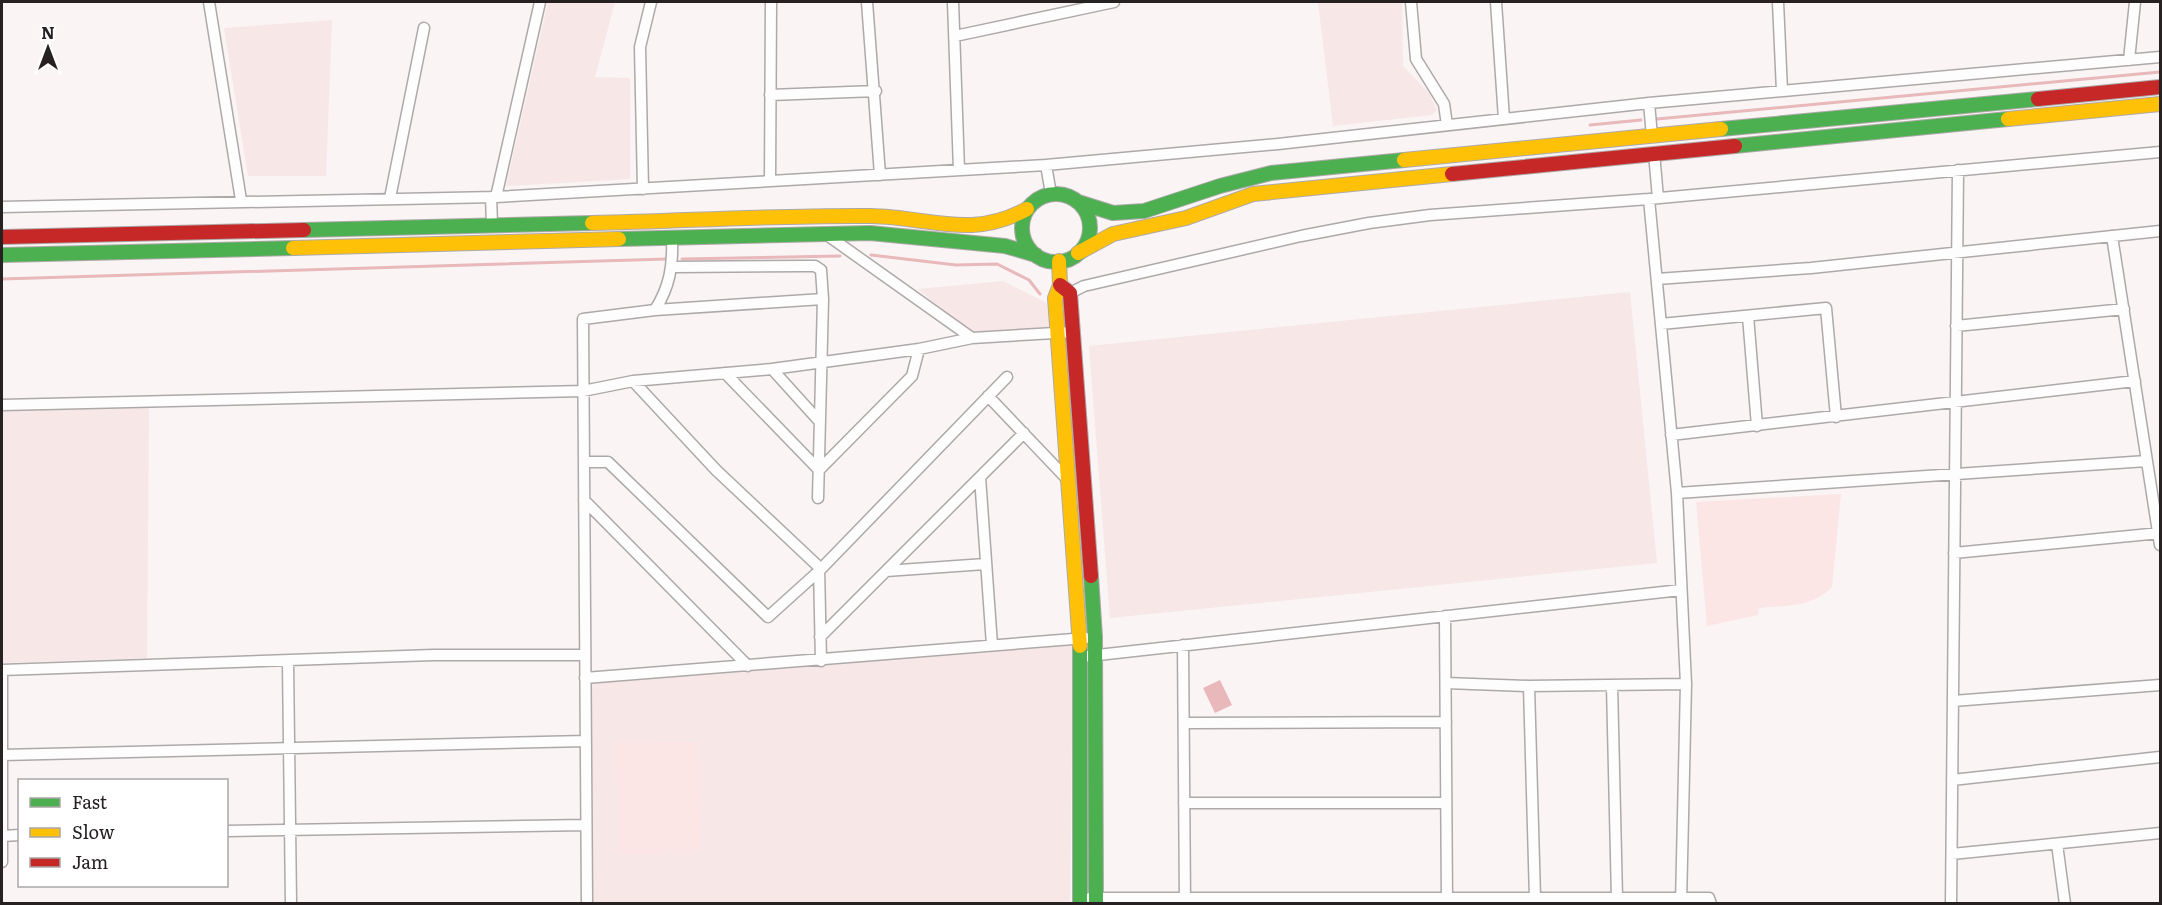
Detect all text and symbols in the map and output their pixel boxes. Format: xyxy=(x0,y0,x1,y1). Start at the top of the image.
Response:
north arrow xyxy=(18,18,78,78)
text: N xyxy=(41,20,55,44)
legend xyxy=(18,779,228,887)
text: Fast xyxy=(72,788,108,815)
text: Slow xyxy=(72,818,115,845)
text: Jam xyxy=(72,848,108,875)

